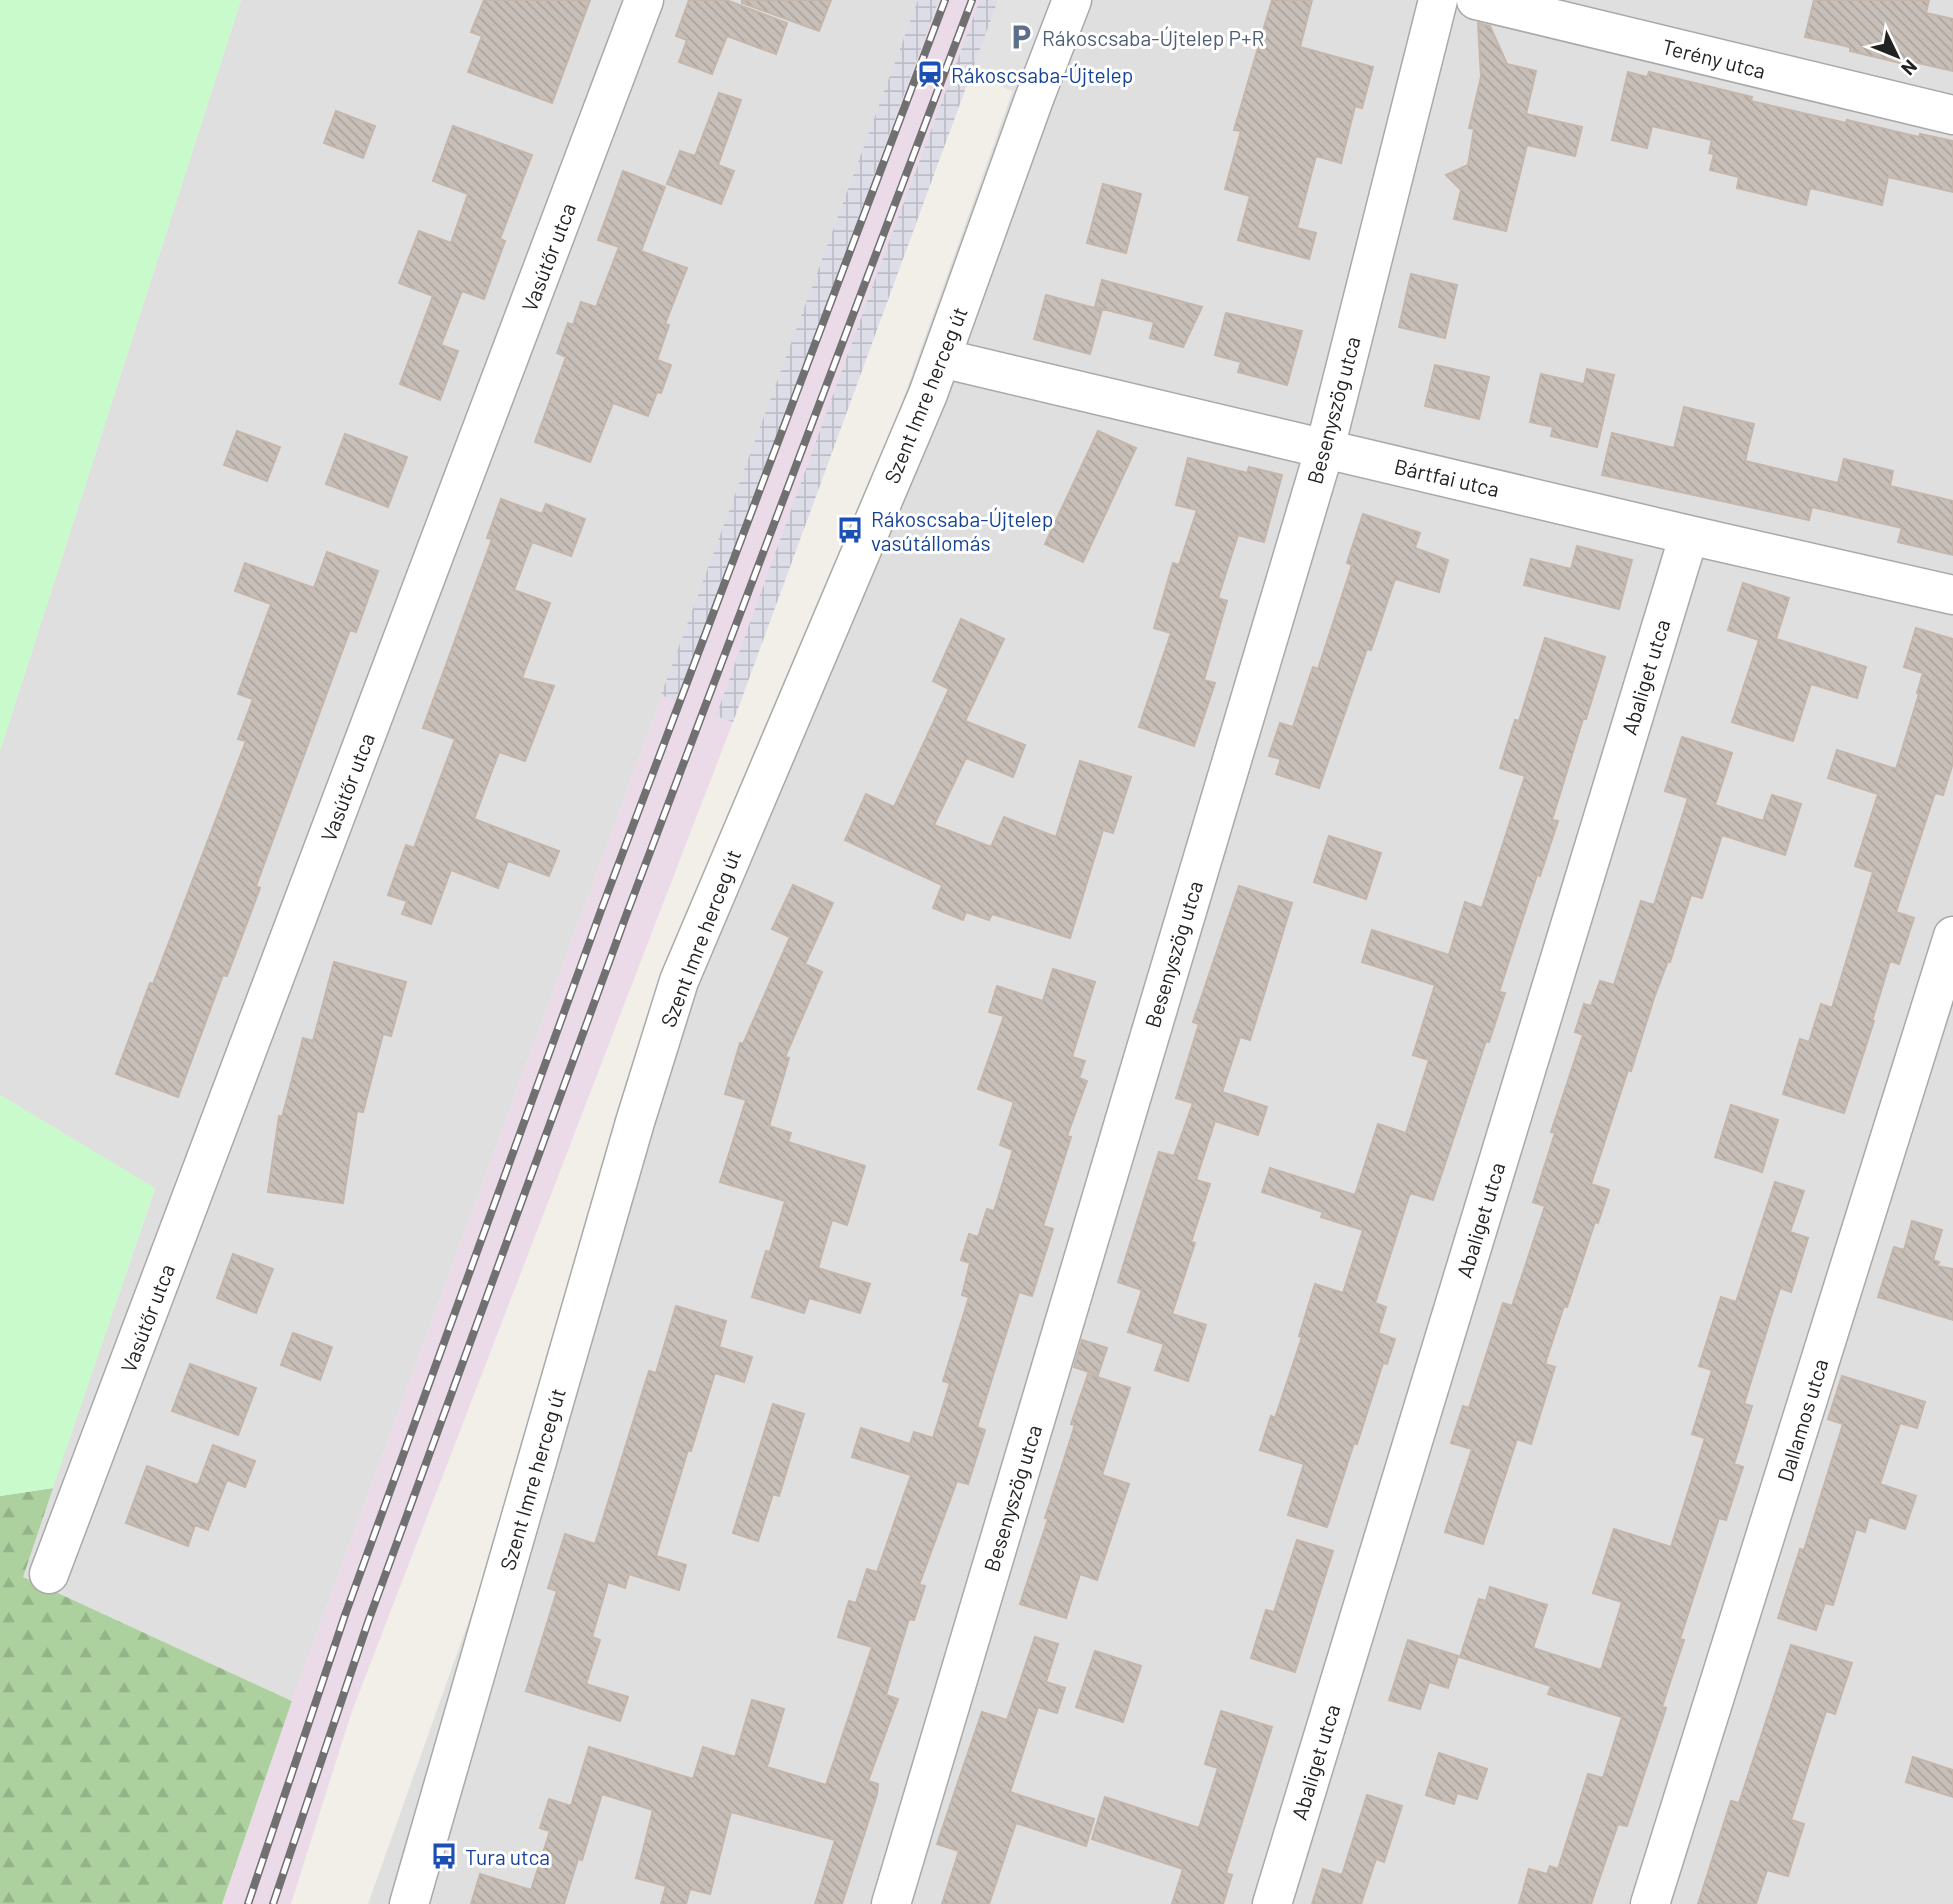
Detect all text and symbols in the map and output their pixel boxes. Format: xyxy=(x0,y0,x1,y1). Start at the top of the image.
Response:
north arrow xyxy=(1862,21,1932,91)
parking icon: Rákoscsaba-Újtelep P+R xyxy=(1006,22,1036,52)
place label: Rákoscsaba-Újtelep P+R xyxy=(1042,25,1264,50)
street label: Terény utca xyxy=(1660,33,1768,83)
text: N xyxy=(1897,55,1923,80)
station icon: Rákoscsaba-Újtelep xyxy=(915,59,945,89)
place label: Rákoscsaba-Újtelep xyxy=(951,62,1133,87)
street label: Vasútőr utca xyxy=(516,199,580,315)
street label: Szent Imre herceg út xyxy=(878,303,972,487)
street label: Besenyszög utca xyxy=(1301,333,1365,487)
street label: Bártfai utca xyxy=(1392,453,1502,501)
place label: Rákoscsaba-Újtelep vasútállomás xyxy=(871,506,1053,555)
bus stop icon: Rákoscsaba-Újtelep vasútállomás xyxy=(835,515,865,545)
street label: Abaliget utca xyxy=(1616,616,1674,738)
street label: Vasútőr utca xyxy=(315,729,379,845)
street label: Szent Imre herceg út xyxy=(655,846,745,1030)
street label: Besenyszög utca xyxy=(1139,878,1207,1030)
street label: Abaliget utca xyxy=(1451,1159,1509,1281)
street label: Vasútőr utca xyxy=(115,1260,179,1376)
street label: Dallamos utca xyxy=(1771,1356,1833,1484)
street label: Szent Imre herceg út xyxy=(494,1385,570,1573)
street label: Besenyszög utca xyxy=(978,1422,1046,1574)
street label: Abaliget utca xyxy=(1286,1701,1344,1823)
bus stop icon: Tura utca xyxy=(429,1841,459,1871)
place label: Tura utca xyxy=(465,1844,550,1869)

